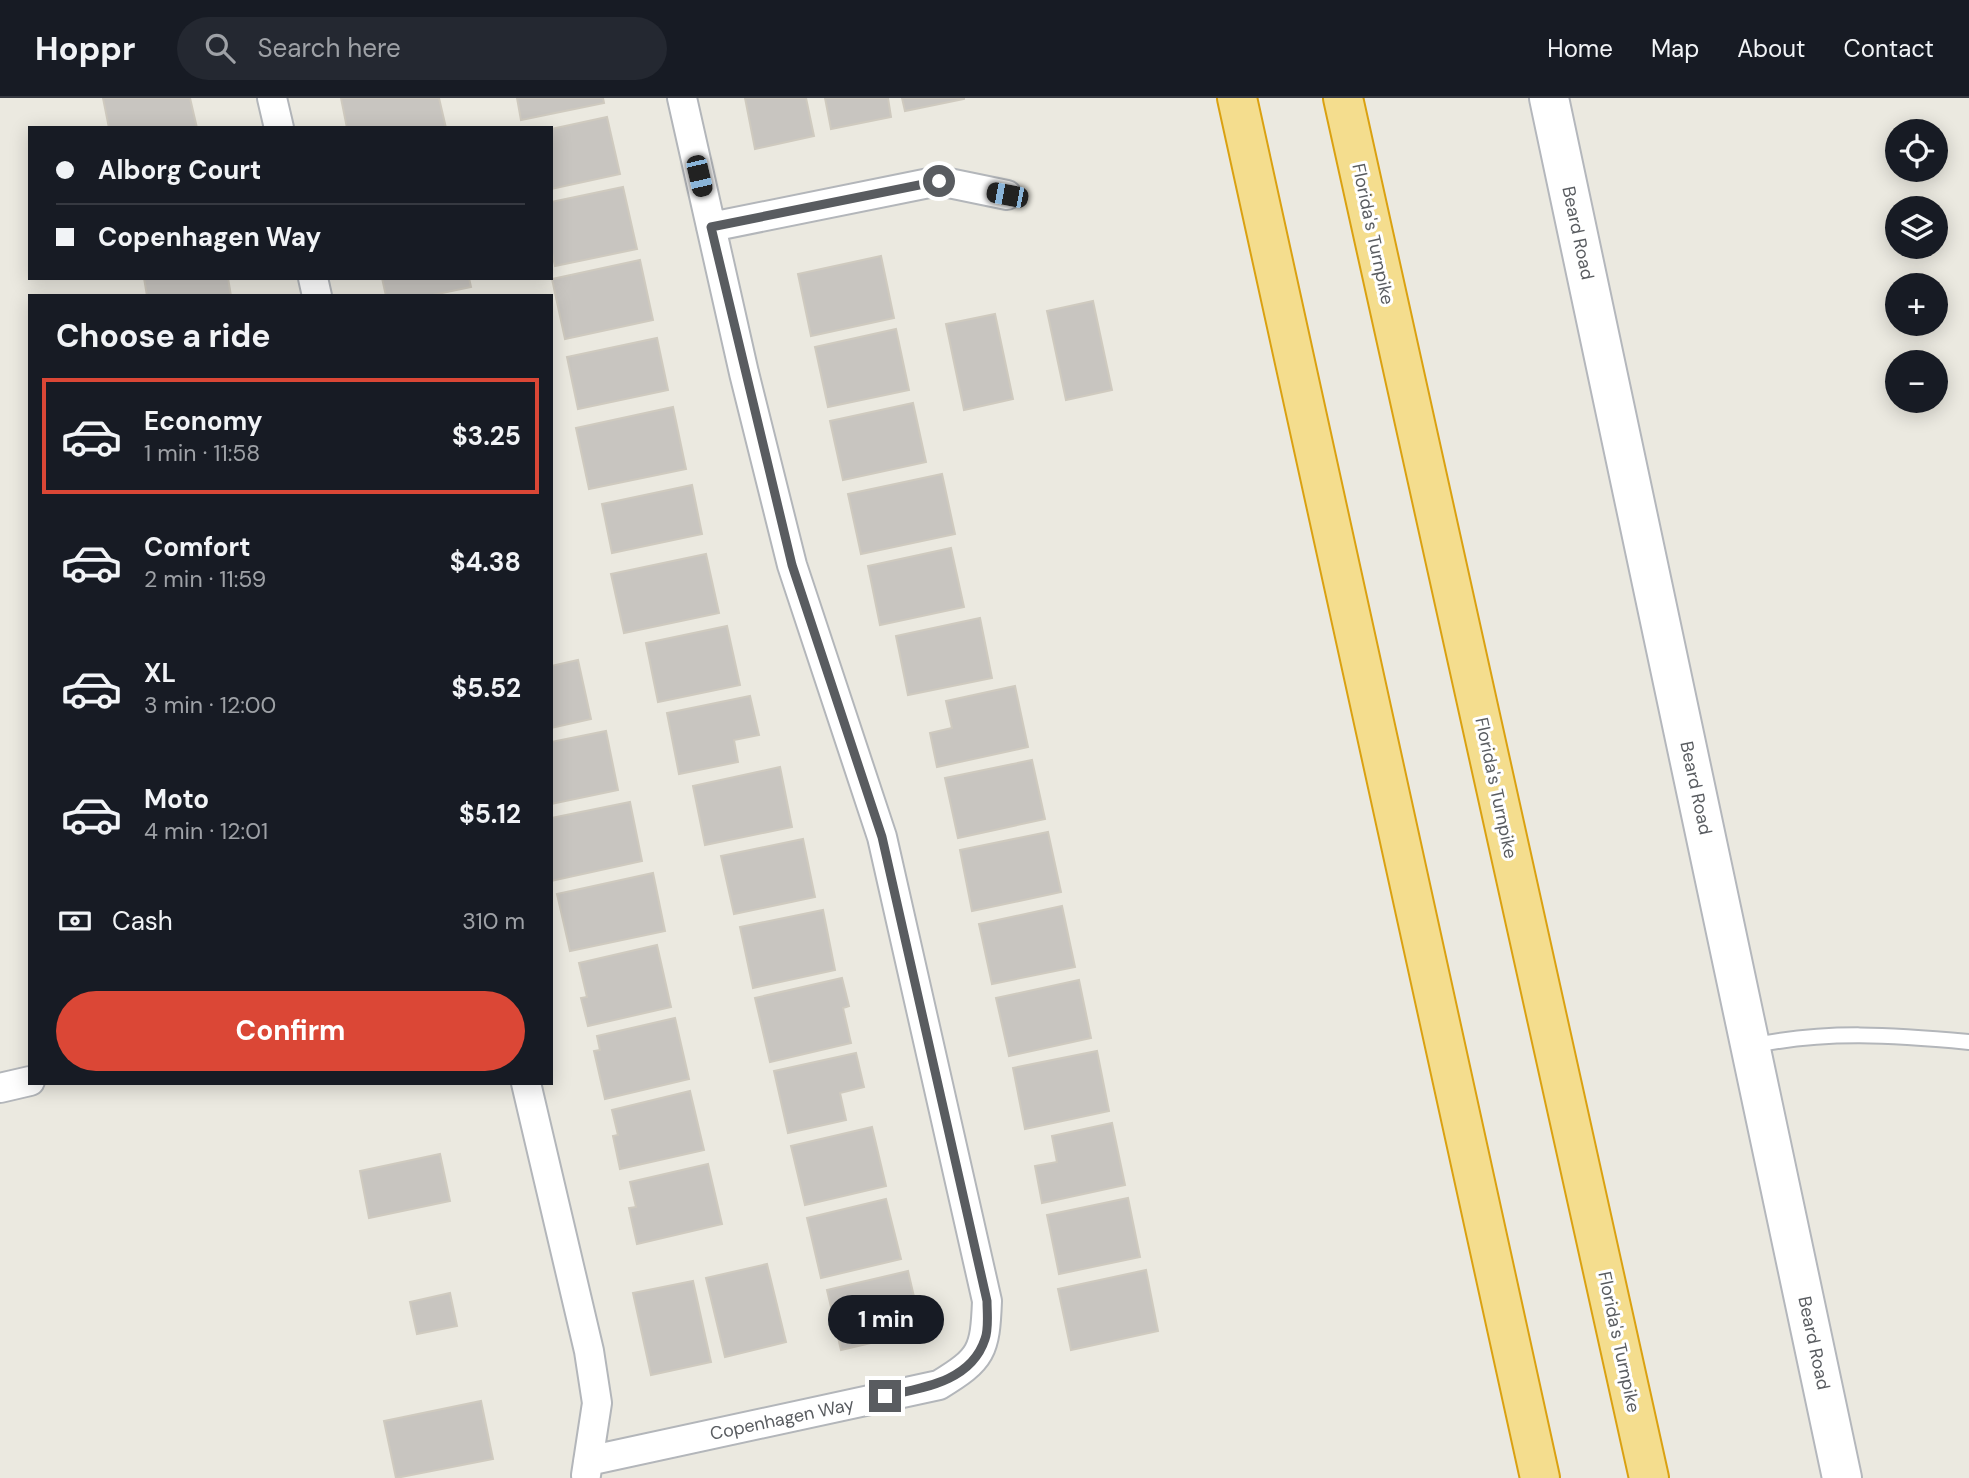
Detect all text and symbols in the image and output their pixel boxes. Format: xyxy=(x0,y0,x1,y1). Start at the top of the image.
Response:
search box xyxy=(177,17,667,80)
text: Hoppr xyxy=(35,27,135,70)
icon: search xyxy=(201,29,239,67)
text: Search here xyxy=(257,31,401,65)
text: Home xyxy=(1547,33,1613,64)
text: Map xyxy=(1651,33,1699,64)
text: About xyxy=(1737,33,1806,64)
text: Contact xyxy=(1844,33,1934,64)
map controls xyxy=(1885,119,1948,413)
button: locate xyxy=(1885,119,1948,182)
text: Alborg Court xyxy=(98,153,261,187)
car xyxy=(685,153,714,199)
street label: Florida's Turnpike xyxy=(1346,161,1400,307)
route start xyxy=(923,165,955,197)
car xyxy=(985,181,1030,209)
street label: Beard Road xyxy=(1556,184,1600,282)
button: layers xyxy=(1885,196,1948,259)
text: Copenhagen Way xyxy=(98,220,321,254)
button: + xyxy=(1885,273,1948,336)
text: Choose a ride xyxy=(56,315,271,357)
button: − xyxy=(1885,350,1948,413)
text: Economy xyxy=(144,404,262,438)
icon: car xyxy=(60,405,123,468)
text: $3.25 xyxy=(452,419,521,453)
text: 1 min · 11:58 xyxy=(144,438,260,468)
text: Comfort xyxy=(144,530,250,564)
icon: car xyxy=(60,531,123,594)
text: $4.38 xyxy=(450,545,521,579)
text: 2 min · 11:59 xyxy=(144,564,266,594)
text: XL xyxy=(144,656,176,690)
icon: car xyxy=(60,657,123,720)
text: $5.52 xyxy=(452,671,521,705)
text: 3 min · 12:00 xyxy=(144,690,276,720)
street label: Florida's Turnpike xyxy=(1469,715,1523,861)
street label: Beard Road xyxy=(1674,739,1718,837)
text: Moto xyxy=(144,782,209,816)
icon: car xyxy=(60,783,123,846)
text: $5.12 xyxy=(459,797,521,831)
text: 4 min · 12:01 xyxy=(144,816,268,846)
icon: cash xyxy=(56,902,94,940)
text: Cash xyxy=(112,904,173,938)
text: 310 m xyxy=(462,906,525,936)
button: Confirm xyxy=(56,991,525,1071)
street label: Florida's Turnpike xyxy=(1592,1269,1646,1415)
callout: 1 min xyxy=(827,1294,943,1344)
street label: Beard Road xyxy=(1792,1294,1836,1392)
text: 1 min xyxy=(858,1304,914,1334)
route end xyxy=(869,1380,901,1412)
street label: Copenhagen Way xyxy=(708,1392,856,1446)

